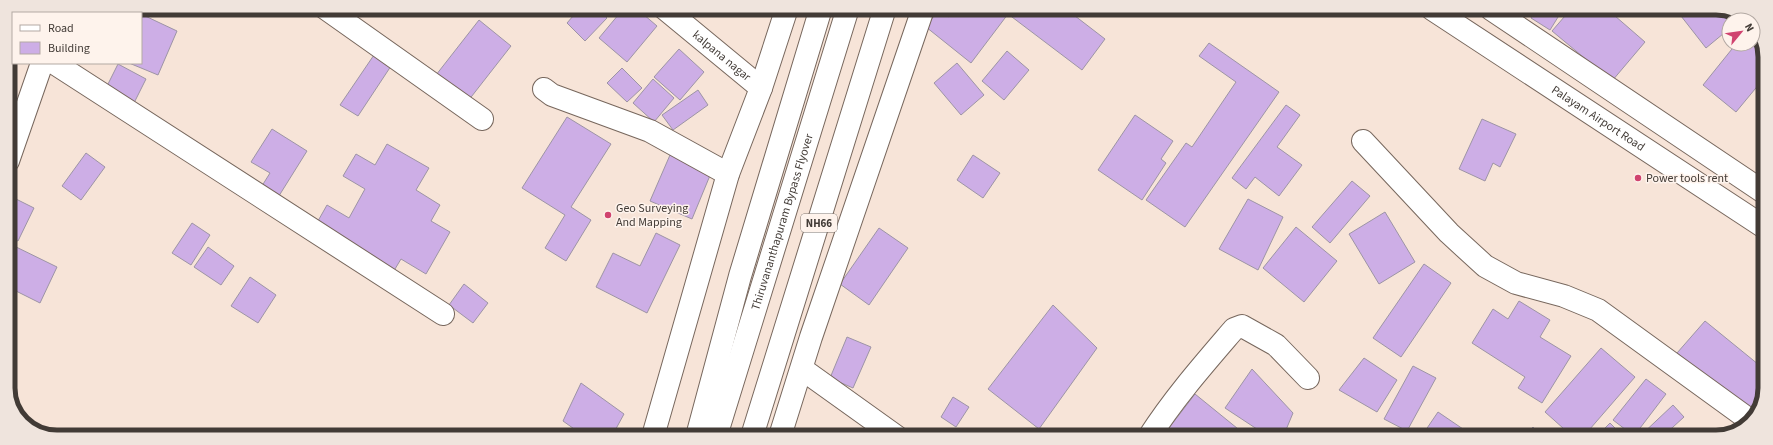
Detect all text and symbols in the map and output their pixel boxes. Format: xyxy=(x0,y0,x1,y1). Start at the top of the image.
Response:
legend xyxy=(12,12,142,64)
north arrow xyxy=(1721,12,1761,52)
text: Road xyxy=(48,20,74,37)
text: N xyxy=(1741,21,1758,34)
street label: kalpana nagar xyxy=(689,26,755,85)
text: Building xyxy=(48,40,90,57)
street label: Palayam Airport Road xyxy=(1548,81,1648,155)
street label: Thiruvananthapuram Bypass Flyover xyxy=(747,131,817,312)
place label: Power tools rent xyxy=(1646,170,1728,187)
marker: Power tools rent xyxy=(1633,173,1643,183)
place label: Geo Surveying And Mapping xyxy=(616,200,688,231)
marker: Geo Surveying And Mapping xyxy=(603,210,613,220)
road number: NH66 xyxy=(801,214,837,232)

